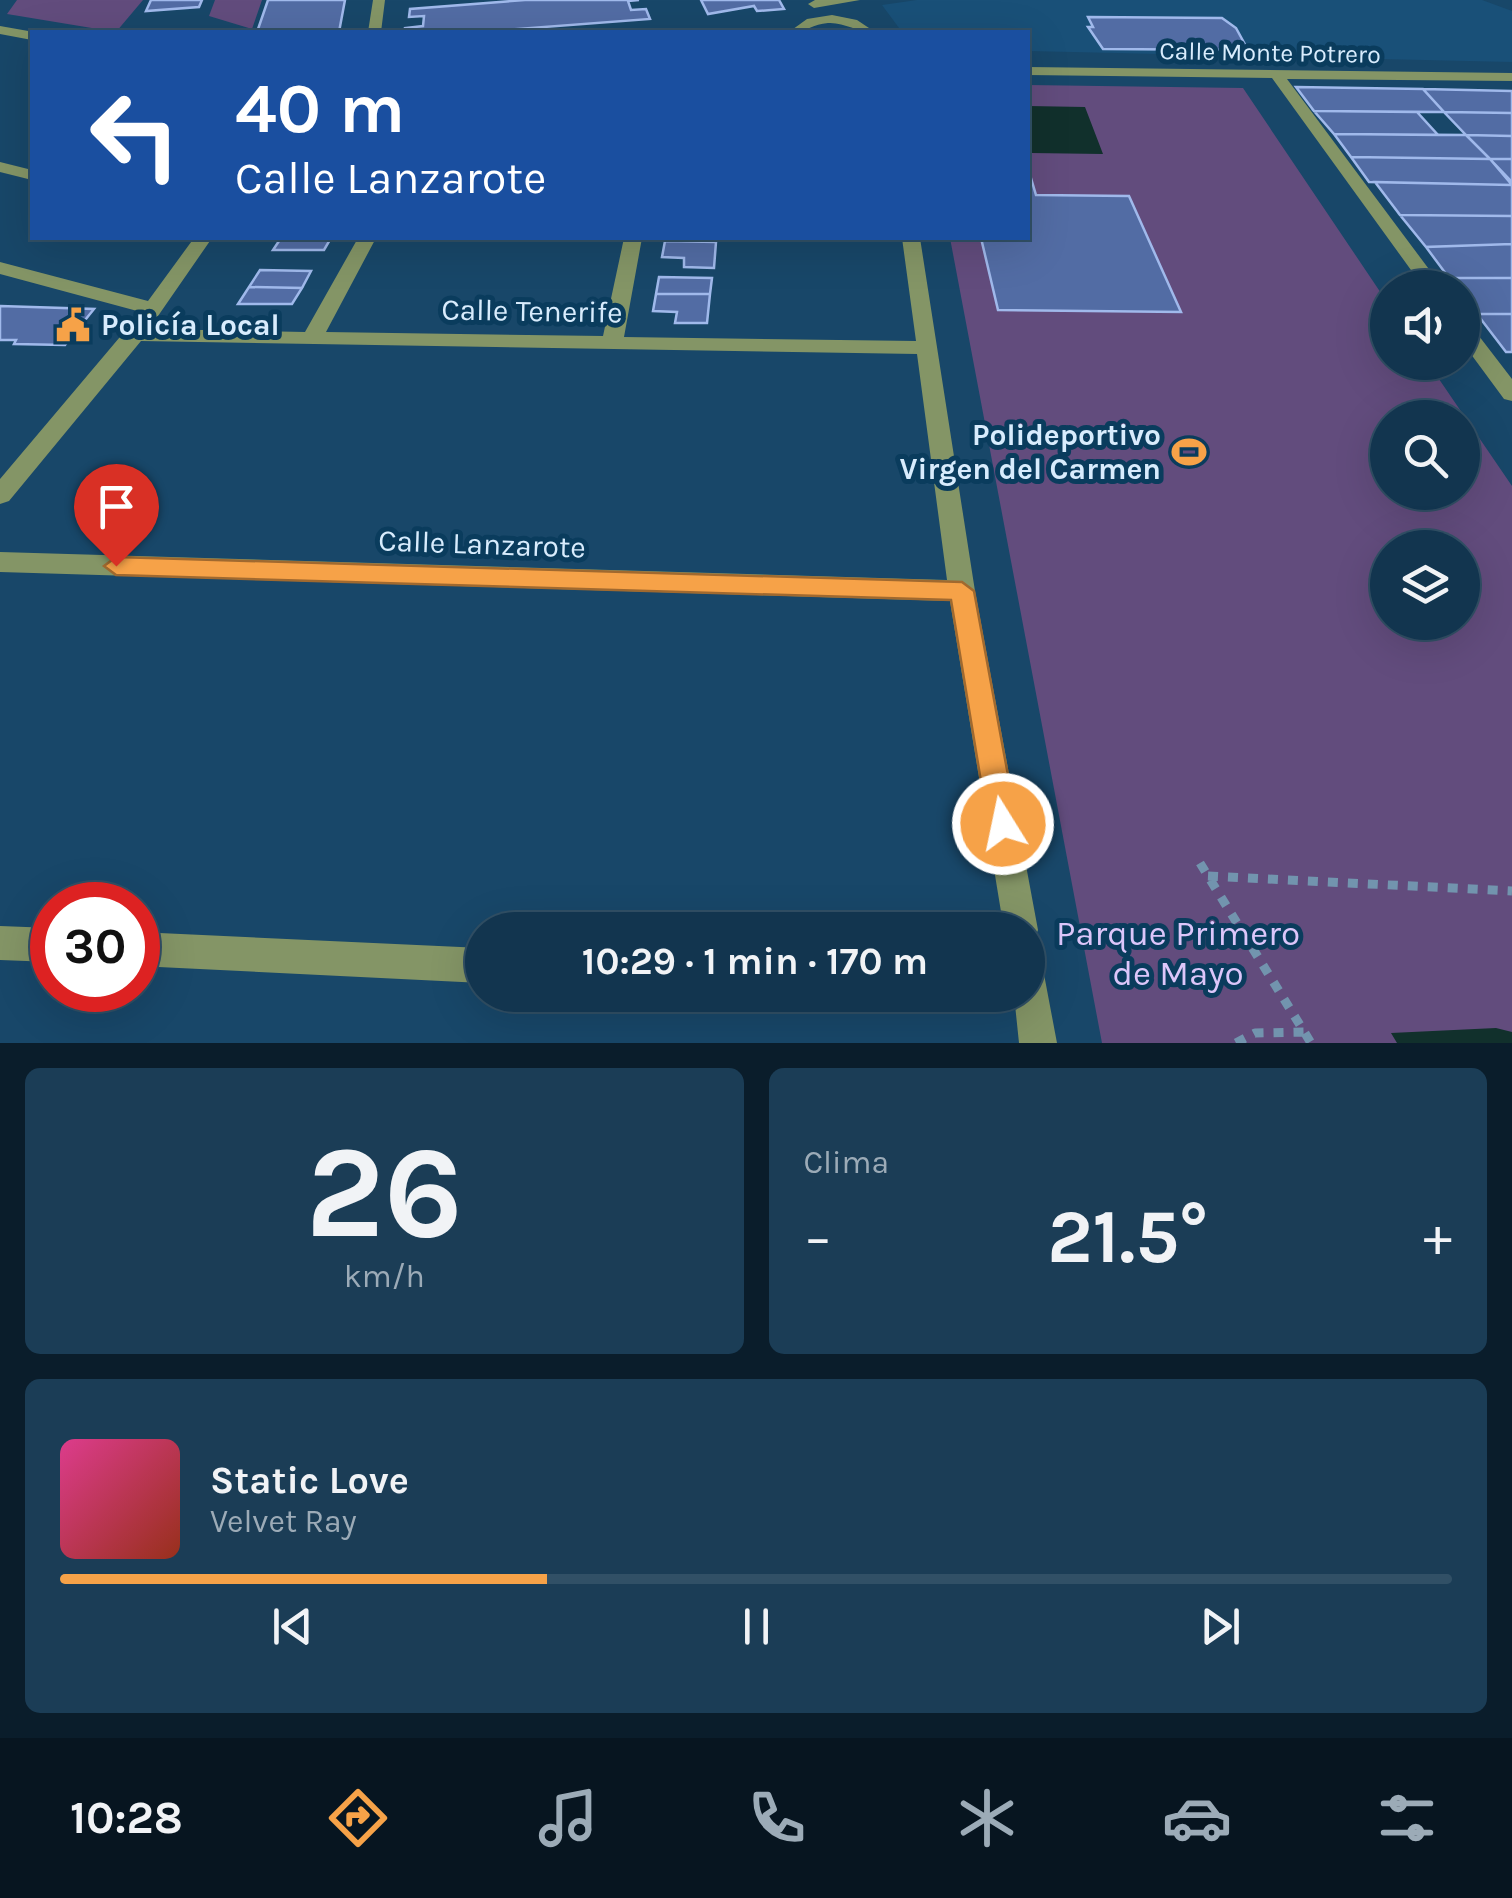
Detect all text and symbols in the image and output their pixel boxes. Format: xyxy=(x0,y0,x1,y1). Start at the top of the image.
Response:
street label: Calle Monte Potrero xyxy=(1159,36,1381,69)
text: 40 m xyxy=(235,68,405,150)
icon: left xyxy=(70,70,200,200)
text: Calle Lanzarote xyxy=(235,152,546,204)
map controls xyxy=(1370,270,1480,640)
button: sound xyxy=(1370,270,1480,380)
street label: Calle Tenerife xyxy=(441,291,623,331)
public building icon: Policía Local xyxy=(54,306,92,344)
place label: Policía Local xyxy=(101,307,280,343)
button: search xyxy=(1370,400,1480,510)
place label: Polideportivo Virgen del Carmen xyxy=(899,417,1161,487)
sports icon: Polideportivo Virgen del Carmen xyxy=(1170,433,1208,471)
pin xyxy=(74,464,159,567)
icon: arrive xyxy=(89,479,144,534)
street label: Calle Lanzarote xyxy=(378,522,586,566)
button: layers xyxy=(1370,530,1480,640)
position arrow xyxy=(951,772,1055,876)
speed limit sign: 30 xyxy=(30,882,160,1012)
park label: Parque Primero de Mayo xyxy=(1056,913,1300,994)
text: 10:29 · 1 min · 170 m xyxy=(582,939,928,984)
text: 26 xyxy=(305,1117,463,1269)
text: Clima xyxy=(804,1144,889,1181)
text: 21.5° xyxy=(1047,1193,1208,1281)
text: − xyxy=(804,1205,832,1269)
text: + xyxy=(1423,1205,1452,1269)
text: km/h xyxy=(344,1258,425,1295)
text: Static Love xyxy=(210,1458,409,1503)
text: Velvet Ray xyxy=(210,1503,357,1540)
icon: previous xyxy=(265,1599,320,1654)
icon: pause xyxy=(729,1599,784,1654)
icon: next xyxy=(1193,1599,1248,1654)
icon: directions xyxy=(323,1783,393,1853)
icon: music xyxy=(533,1783,603,1853)
icon: phone xyxy=(742,1783,812,1853)
icon: climate xyxy=(952,1783,1022,1853)
icon: car xyxy=(1162,1783,1232,1853)
icon: filters xyxy=(1372,1783,1442,1853)
text: 10:28 xyxy=(70,1792,183,1844)

